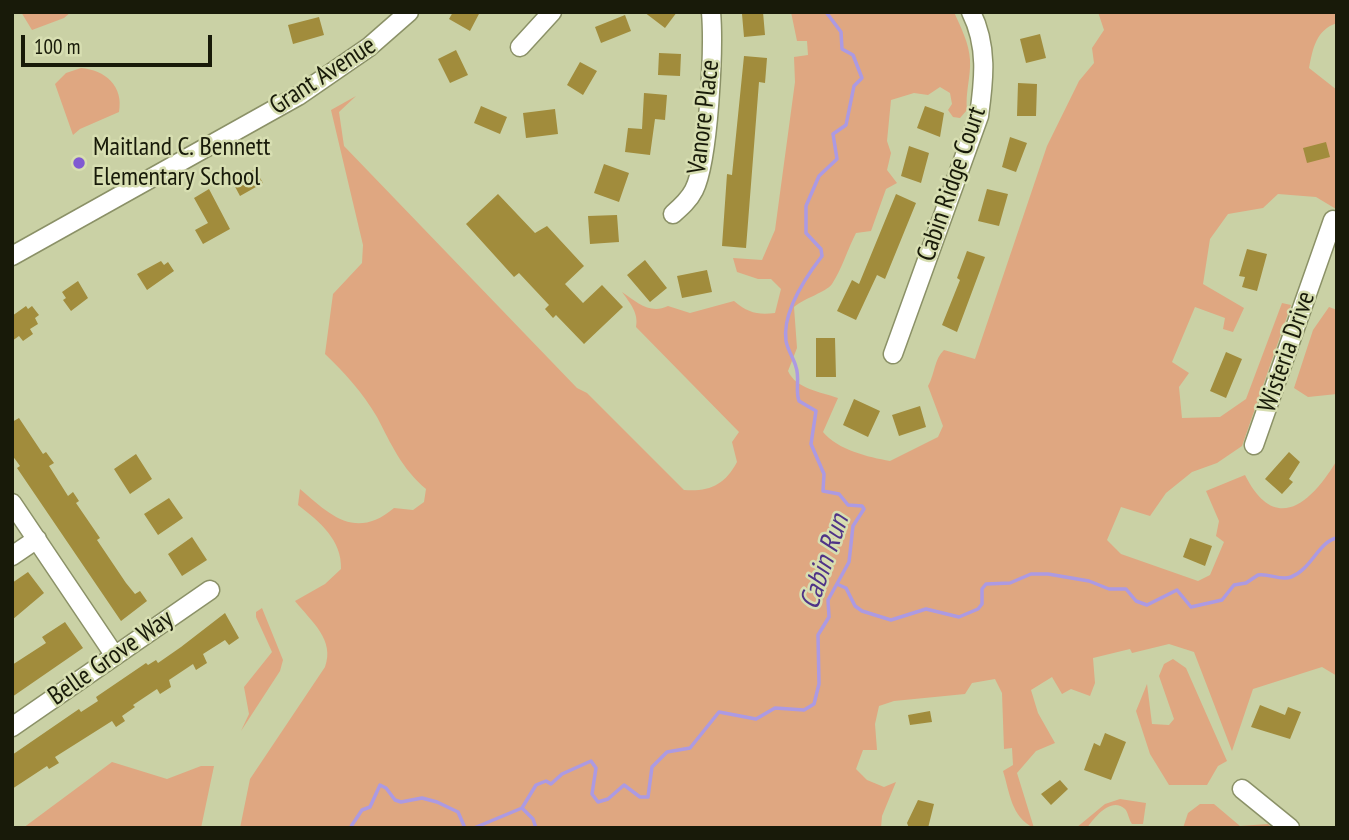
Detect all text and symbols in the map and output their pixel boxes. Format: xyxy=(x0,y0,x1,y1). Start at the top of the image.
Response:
scale bar xyxy=(24,21,215,65)
street label: Grant Avenue xyxy=(264,30,382,122)
text: 100 m xyxy=(34,33,80,60)
street label: Vanore Place xyxy=(682,58,726,176)
street label: Cabin Ridge Court xyxy=(911,103,993,265)
place label: Maitland C. Bennett Elementary School xyxy=(93,132,270,194)
marker: Maitland C. Bennett Elementary School xyxy=(71,155,87,171)
street label: Wisteria Drive xyxy=(1252,288,1322,416)
water label: Cabin Run xyxy=(793,510,857,614)
street label: Belle Grove Way xyxy=(43,604,179,712)

